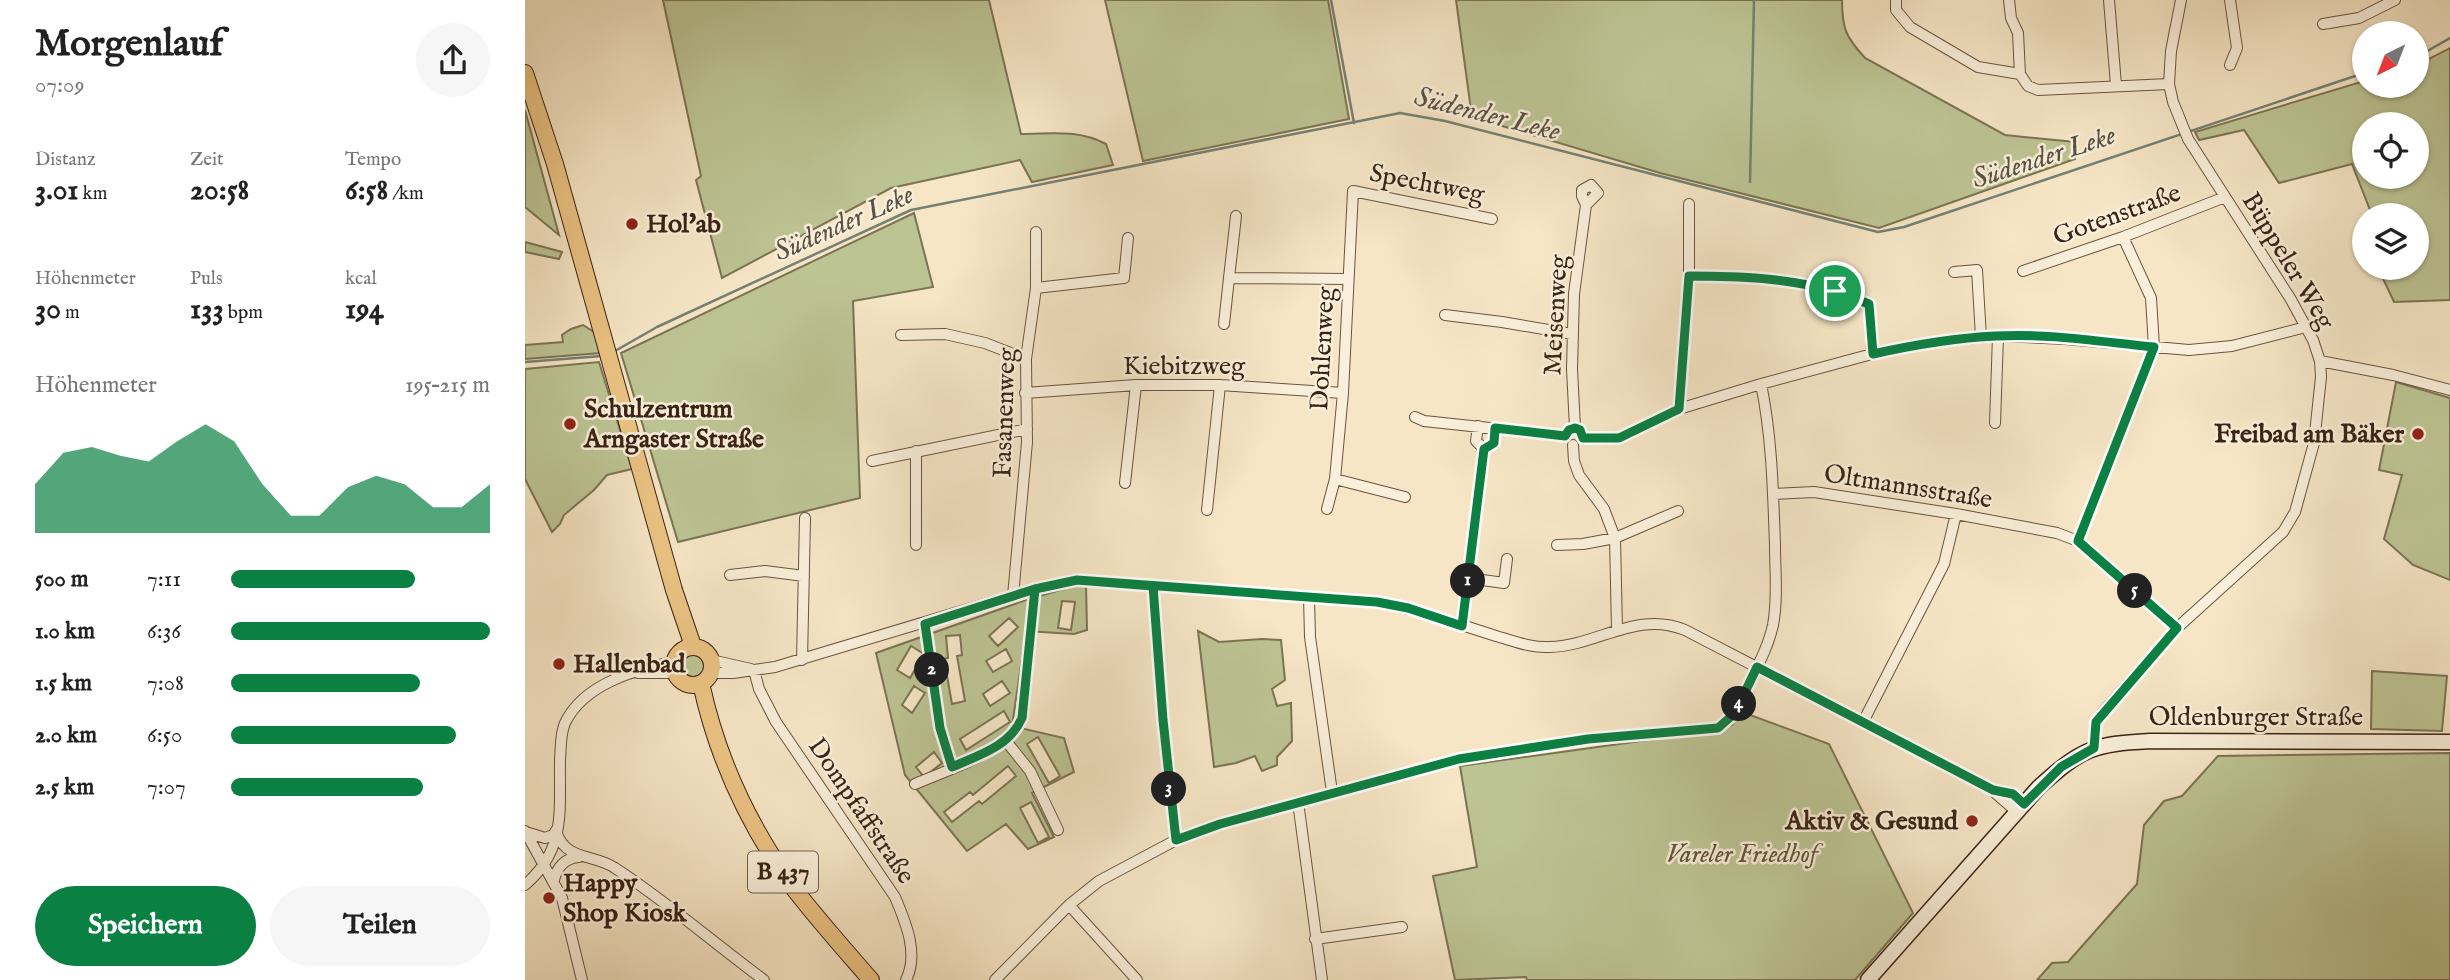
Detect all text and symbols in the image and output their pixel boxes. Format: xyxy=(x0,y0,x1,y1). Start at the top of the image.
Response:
text: Morgenlauf xyxy=(35,21,223,69)
north arrow xyxy=(2352,21,2429,98)
map controls xyxy=(2352,21,2429,280)
button: share xyxy=(416,23,490,97)
text: 07:09 xyxy=(35,71,84,100)
water label: Südender Leke xyxy=(1410,80,1564,150)
button: locate xyxy=(2352,112,2429,189)
water label: Südender Leke xyxy=(1968,118,2121,198)
text: Distanz xyxy=(35,148,96,172)
text: Zeit xyxy=(190,148,224,172)
text: Tempo xyxy=(345,148,401,172)
street label: Spechtweg xyxy=(1367,157,1488,211)
text: 3.01 xyxy=(35,172,78,210)
text: 20:58 xyxy=(190,172,249,210)
text: 6:58 xyxy=(345,172,388,210)
water label: Südender Leke xyxy=(769,177,920,270)
street label: Gotenstraße xyxy=(2049,177,2185,253)
text: km xyxy=(78,182,107,206)
text: /km xyxy=(388,182,424,206)
street label: Büppeler Weg xyxy=(2234,186,2342,336)
button: layers xyxy=(2352,203,2429,280)
place label: Hol'ab xyxy=(646,208,721,241)
marker: Hol'ab xyxy=(624,216,640,232)
street label: Meisenweg xyxy=(1536,253,1576,376)
pin xyxy=(1805,261,1865,321)
text: Höhenmeter xyxy=(35,267,136,291)
text: Puls xyxy=(190,267,223,291)
text: kcal xyxy=(345,267,377,291)
icon: arrive xyxy=(1816,272,1854,310)
street label: Dohlenweg xyxy=(1303,285,1343,412)
text: 30 xyxy=(35,291,61,329)
text: 133 xyxy=(190,291,224,329)
text: 194 xyxy=(345,291,384,329)
text: m xyxy=(61,301,80,325)
text: bpm xyxy=(224,301,263,325)
street label: Fasanenweg xyxy=(986,347,1024,479)
street label: Kiebitzweg xyxy=(1123,350,1246,383)
text: Höhenmeter xyxy=(35,371,157,400)
text: 195–215 m xyxy=(405,371,490,400)
place label: Schulzentrum Arngaster Straße xyxy=(583,393,764,456)
marker: Schulzentrum Arngaster Straße xyxy=(562,416,578,432)
place label: Freibad am Bäker xyxy=(2214,418,2404,451)
marker: Freibad am Bäker xyxy=(2410,426,2426,442)
street label: Oltmannsstraße xyxy=(1821,457,1995,517)
pin: 1 xyxy=(1451,564,1485,598)
text: 500 m xyxy=(35,565,89,594)
text: 7:11 xyxy=(147,565,181,594)
text: 1 xyxy=(1464,568,1471,592)
pin: 5 xyxy=(2117,574,2153,608)
text: 5 xyxy=(2131,578,2138,602)
text: 1.0 km xyxy=(35,617,95,646)
text: 6:36 xyxy=(147,617,181,646)
place label: Hallenbad xyxy=(573,648,687,681)
pin: 2 xyxy=(915,652,949,688)
marker: Hallenbad xyxy=(551,656,567,672)
text: 2 xyxy=(927,657,936,681)
text: 1.5 km xyxy=(35,669,92,698)
text: 7:08 xyxy=(147,669,184,698)
pin: 4 xyxy=(1721,686,1757,722)
text: 4 xyxy=(1734,691,1743,715)
street label: Oldenburger Straße xyxy=(2149,701,2363,734)
text: 2.0 km xyxy=(35,721,97,750)
text: 6:50 xyxy=(147,721,182,750)
street label: Dompfaffstraße xyxy=(800,732,922,890)
pin: 3 xyxy=(1151,772,1187,806)
text: 2.5 km xyxy=(35,773,94,802)
text: 7:07 xyxy=(147,773,186,802)
text: 3 xyxy=(1165,776,1172,800)
place label: Aktiv & Gesund xyxy=(1784,805,1959,838)
marker: Aktiv & Gesund xyxy=(1964,813,1980,829)
park label: Vareler Friedhof xyxy=(1666,838,1824,871)
road number: B 437 xyxy=(748,852,818,892)
place label: Happy Shop Kiosk xyxy=(563,867,688,930)
button: Speichern xyxy=(35,886,256,966)
button: Teilen xyxy=(270,886,490,966)
marker: Happy Shop Kiosk xyxy=(541,890,557,906)

